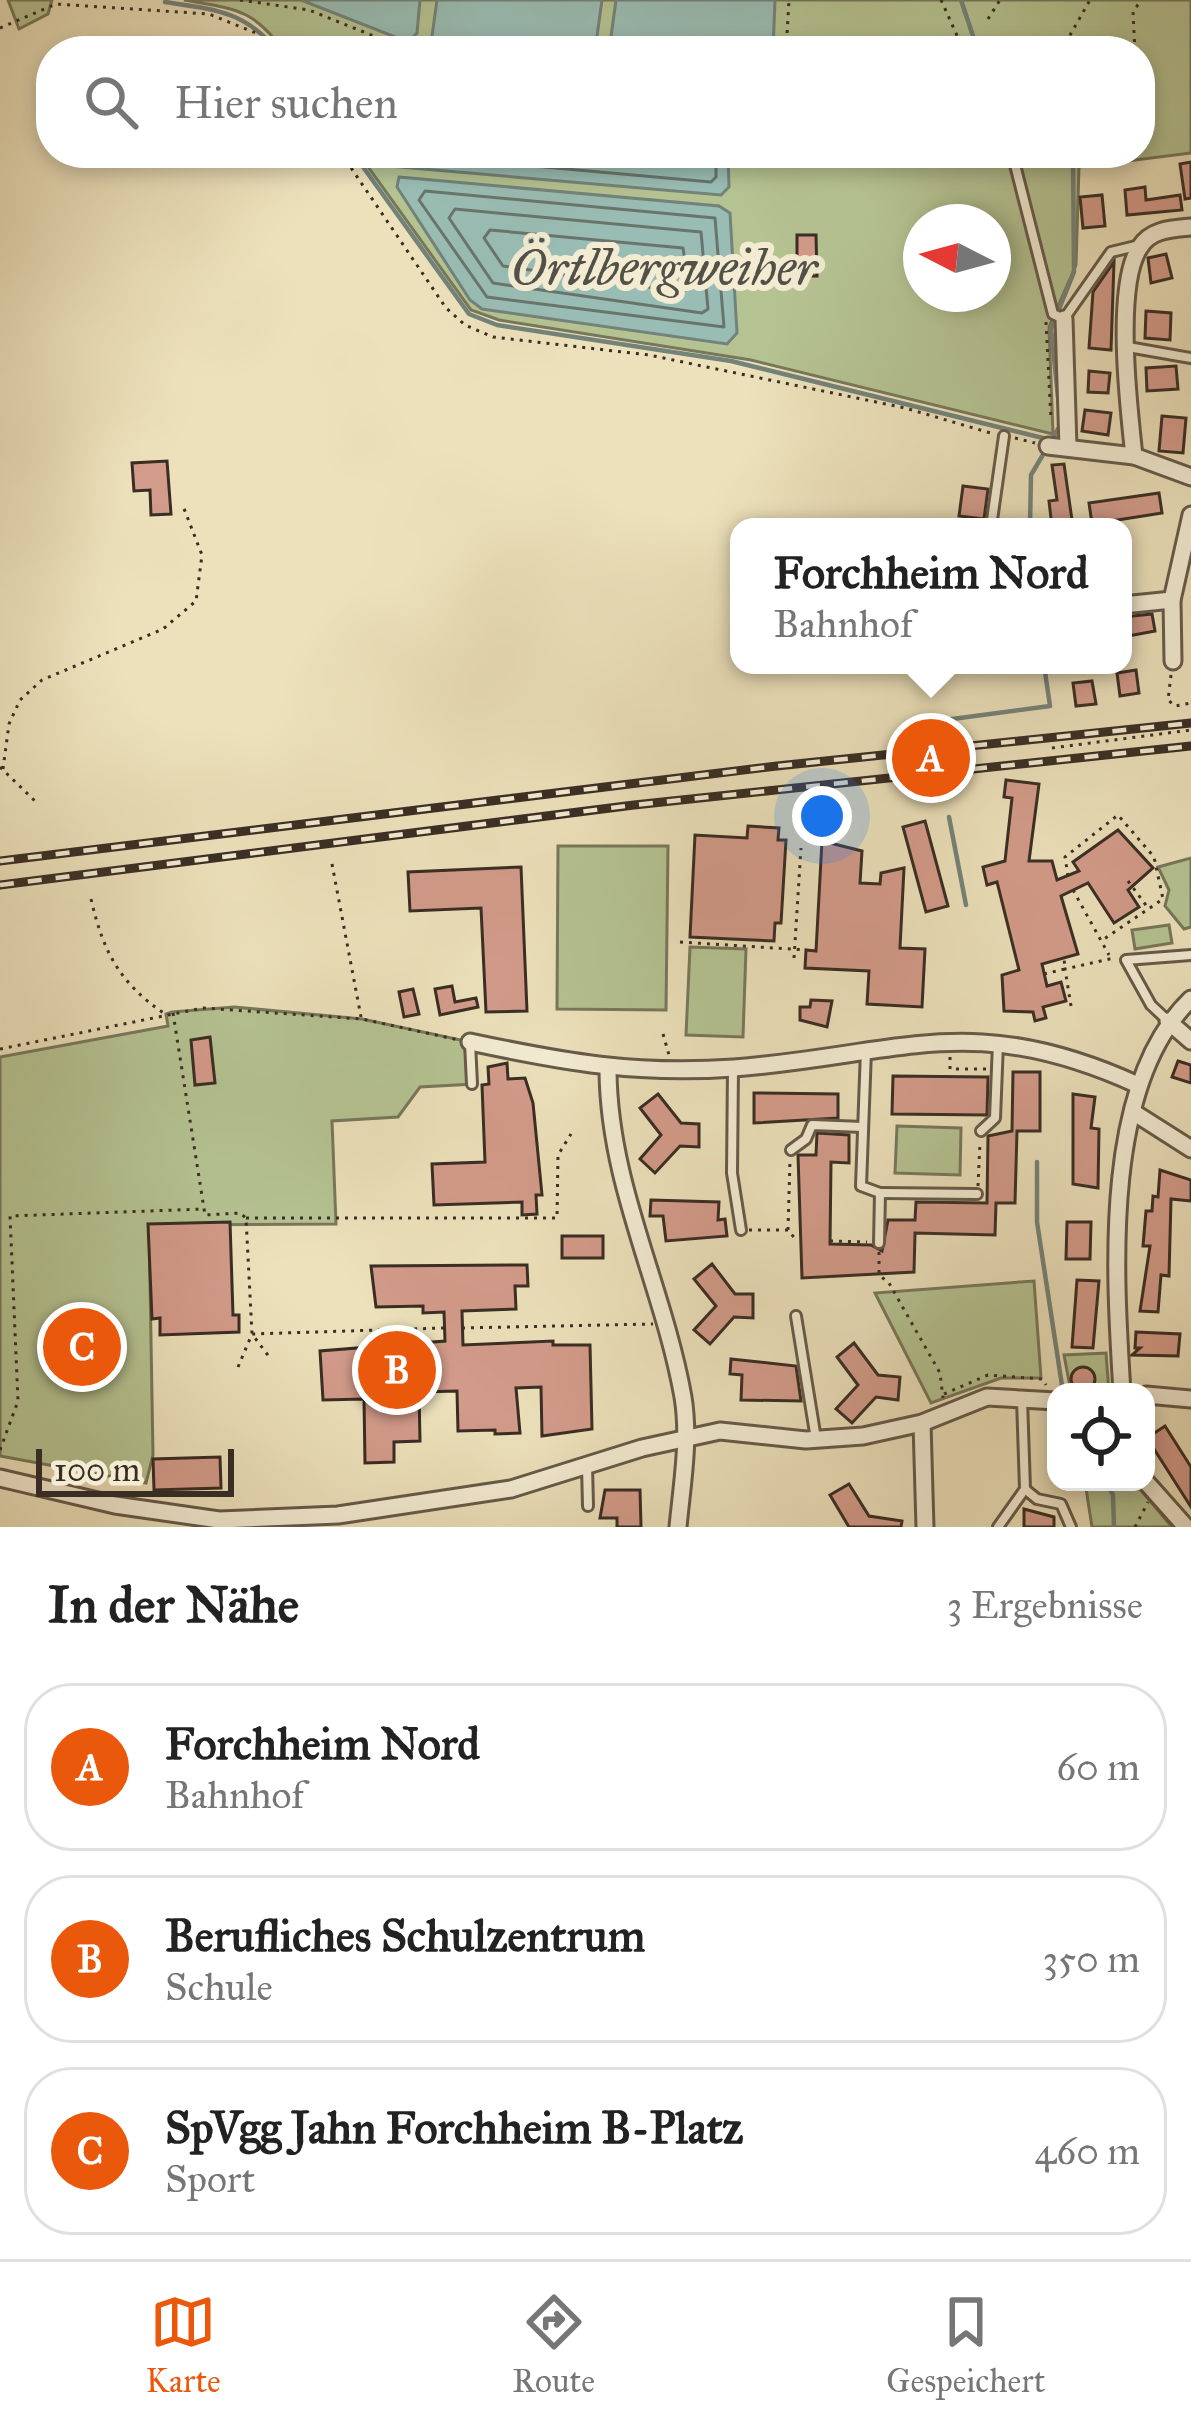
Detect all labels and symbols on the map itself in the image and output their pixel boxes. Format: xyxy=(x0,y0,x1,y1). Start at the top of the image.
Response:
north arrow xyxy=(903,204,1011,312)
water label: Örtlbergweiher xyxy=(511,237,820,299)
pin: A xyxy=(892,713,970,803)
your location xyxy=(792,786,852,846)
pin: C xyxy=(43,1302,121,1392)
pin: B xyxy=(358,1325,436,1415)
scale bar xyxy=(36,1443,234,1496)

